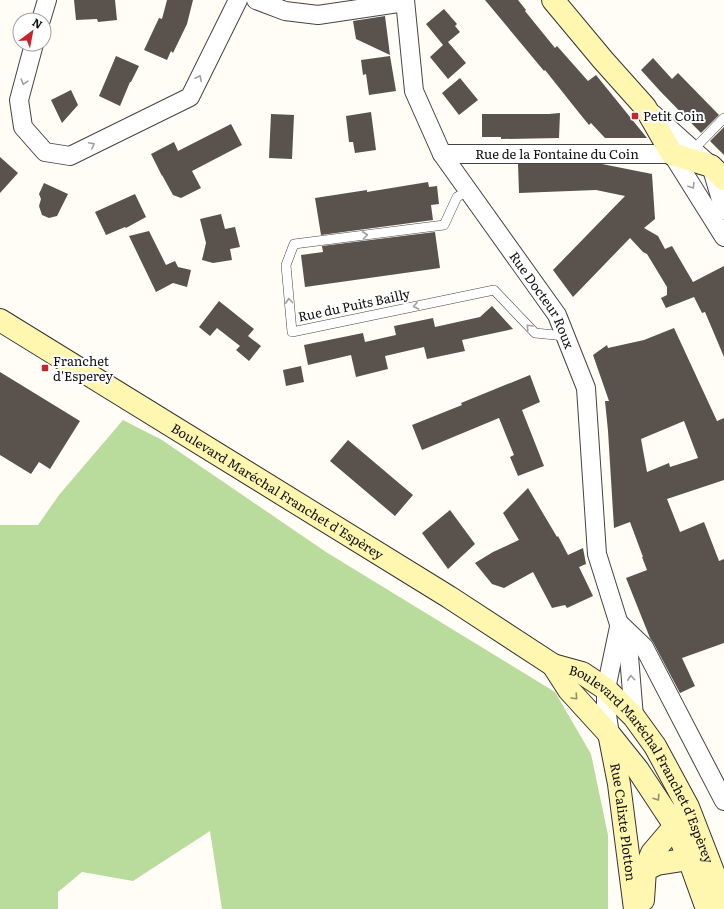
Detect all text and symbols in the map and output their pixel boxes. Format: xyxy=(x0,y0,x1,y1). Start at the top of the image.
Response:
north arrow xyxy=(12,12,52,52)
text: N xyxy=(30,13,46,32)
one-way arrow xyxy=(194,75,202,82)
one-way arrow xyxy=(20,78,29,85)
place label: Petit Coin xyxy=(643,106,704,125)
marker: Petit Coin xyxy=(630,111,640,121)
one-way arrow xyxy=(88,142,96,150)
street label: Rue de la Fontaine du Coin xyxy=(475,144,639,163)
one-way arrow xyxy=(688,182,695,189)
one-way arrow xyxy=(362,231,368,240)
street label: Rue Docteur Roux xyxy=(505,247,580,352)
street label: Rue du Puits Bailly xyxy=(296,283,412,326)
one-way arrow xyxy=(285,298,294,304)
one-way arrow xyxy=(413,301,420,310)
one-way arrow xyxy=(526,324,534,332)
place label: Franchet d'Esperey xyxy=(53,351,113,385)
marker: Franchet d'Esperey xyxy=(40,363,50,373)
street label: Boulevard Maréchal Franchet d'Espèrey xyxy=(168,418,388,564)
street label: Boulevard Maréchal Franchet d'Espèrey xyxy=(567,660,719,866)
one-way arrow xyxy=(626,675,635,681)
one-way arrow xyxy=(570,692,578,700)
street label: Rue Calixte Plotton xyxy=(606,761,641,882)
one-way arrow xyxy=(652,794,659,801)

